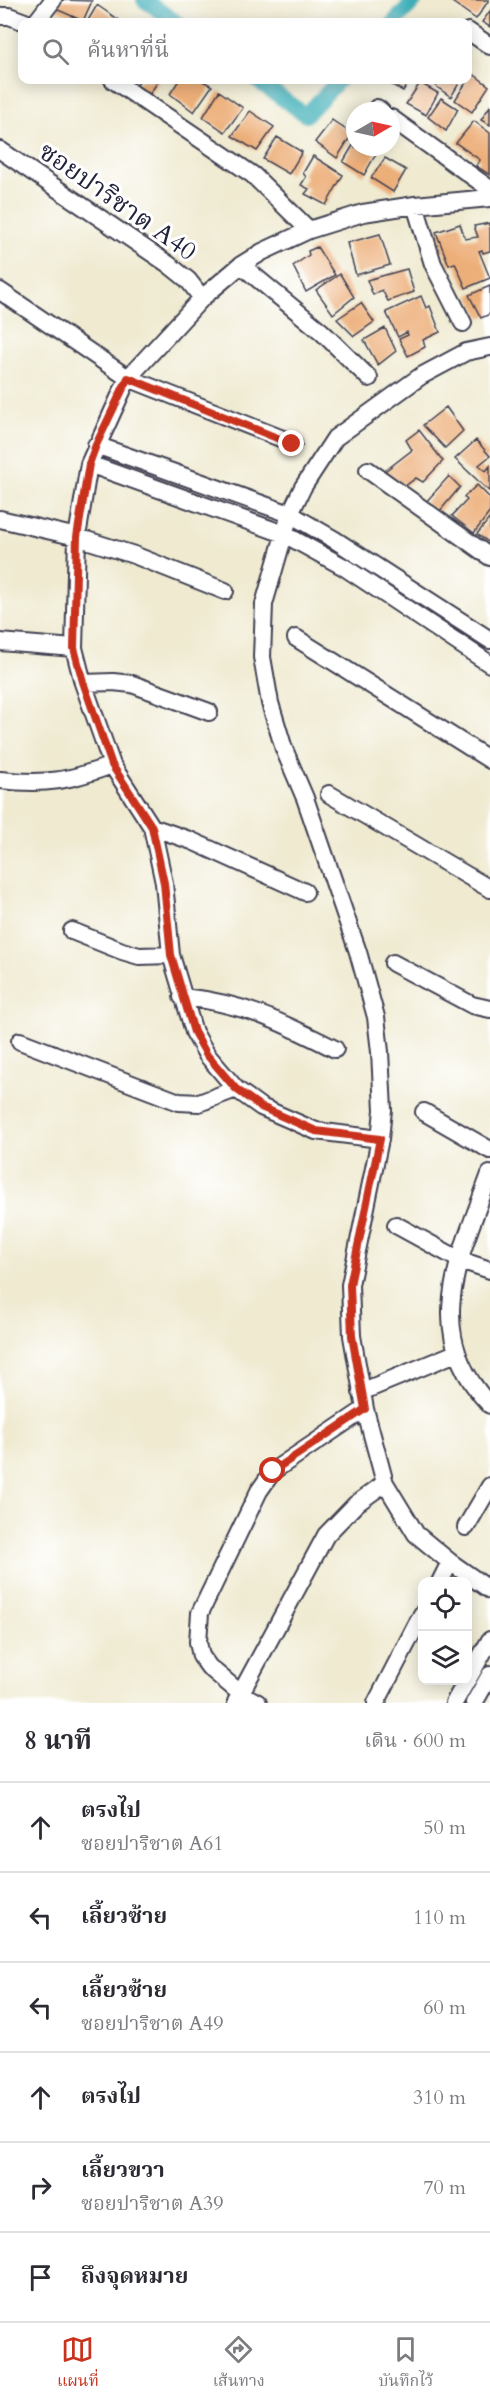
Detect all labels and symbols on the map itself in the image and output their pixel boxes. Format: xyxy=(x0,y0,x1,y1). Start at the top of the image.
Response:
north arrow xyxy=(346,102,400,156)
street label: ซอยปาริชาต A40 xyxy=(32,134,204,269)
route end xyxy=(278,430,304,456)
route start xyxy=(259,1457,285,1483)

